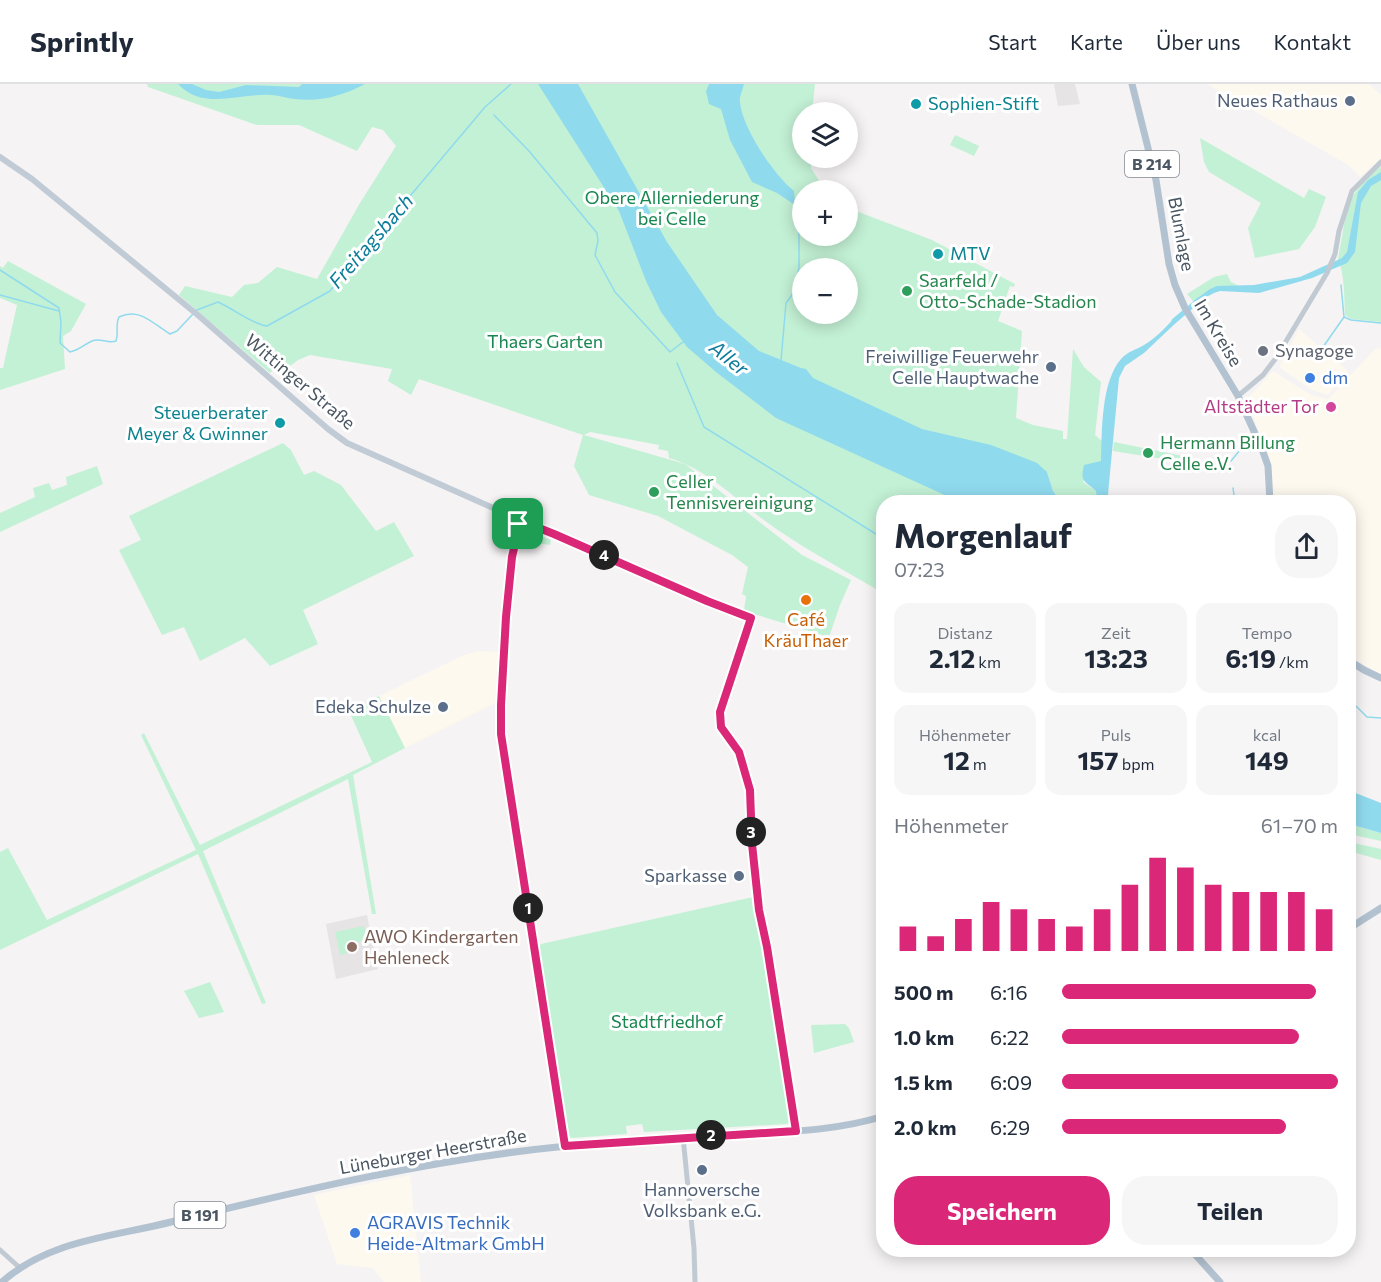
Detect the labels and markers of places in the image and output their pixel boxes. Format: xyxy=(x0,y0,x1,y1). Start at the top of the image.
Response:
place label: Neues Rathaus xyxy=(1217,89,1338,111)
place label: Sophien-Stift xyxy=(928,92,1039,114)
marker: Neues Rathaus xyxy=(1343,94,1357,108)
marker: Sophien-Stift xyxy=(909,97,923,111)
place label: MTV xyxy=(950,242,991,264)
marker: MTV xyxy=(931,247,945,261)
place label: Saarfeld / Otto-Schade-Stadion xyxy=(919,269,1097,312)
marker: Saarfeld / Otto-Schade-Stadion xyxy=(900,284,914,298)
place label: Synagoge xyxy=(1275,339,1354,361)
marker: Synagoge xyxy=(1256,344,1270,358)
place label: Freiwillige Feuerwehr Celle Hauptwache xyxy=(865,345,1039,388)
marker: Freiwillige Feuerwehr Celle Hauptwache xyxy=(1044,360,1058,374)
place label: dm xyxy=(1322,366,1348,388)
marker: dm xyxy=(1303,371,1317,385)
place label: Altstädter Tor xyxy=(1204,395,1319,417)
marker: Altstädter Tor xyxy=(1324,400,1338,414)
place label: Steuerberater Meyer & Gwinner xyxy=(127,401,268,444)
marker: Steuerberater Meyer & Gwinner xyxy=(273,416,287,430)
place label: Hermann Billung Celle e.V. xyxy=(1160,431,1295,474)
marker: Hermann Billung Celle e.V. xyxy=(1141,446,1155,460)
place label: Celler Tennisvereinigung xyxy=(666,470,813,513)
marker: Celler Tennisvereinigung xyxy=(647,485,661,499)
pin xyxy=(492,498,543,549)
pin: 4 xyxy=(589,540,619,570)
marker: Café KräuThaer xyxy=(799,593,813,607)
place label: Café KräuThaer xyxy=(764,608,848,651)
place label: Edeka Schulze xyxy=(315,695,431,717)
marker: Edeka Schulze xyxy=(436,700,450,714)
pin: 3 xyxy=(736,817,766,847)
place label: Sparkasse xyxy=(644,864,727,886)
marker: Sparkasse xyxy=(732,869,746,883)
pin: 1 xyxy=(513,893,543,923)
place label: AWO Kindergarten Hehleneck xyxy=(364,925,519,968)
marker: AWO Kindergarten Hehleneck xyxy=(345,940,359,954)
pin: 2 xyxy=(696,1120,726,1150)
marker: Hannoversche Volksbank e.G. xyxy=(695,1163,709,1177)
place label: Hannoversche Volksbank e.G. xyxy=(643,1178,761,1221)
place label: AGRAVIS Technik Heide-Altmark GmbH xyxy=(367,1211,545,1254)
marker: AGRAVIS Technik Heide-Altmark GmbH xyxy=(348,1226,362,1240)

